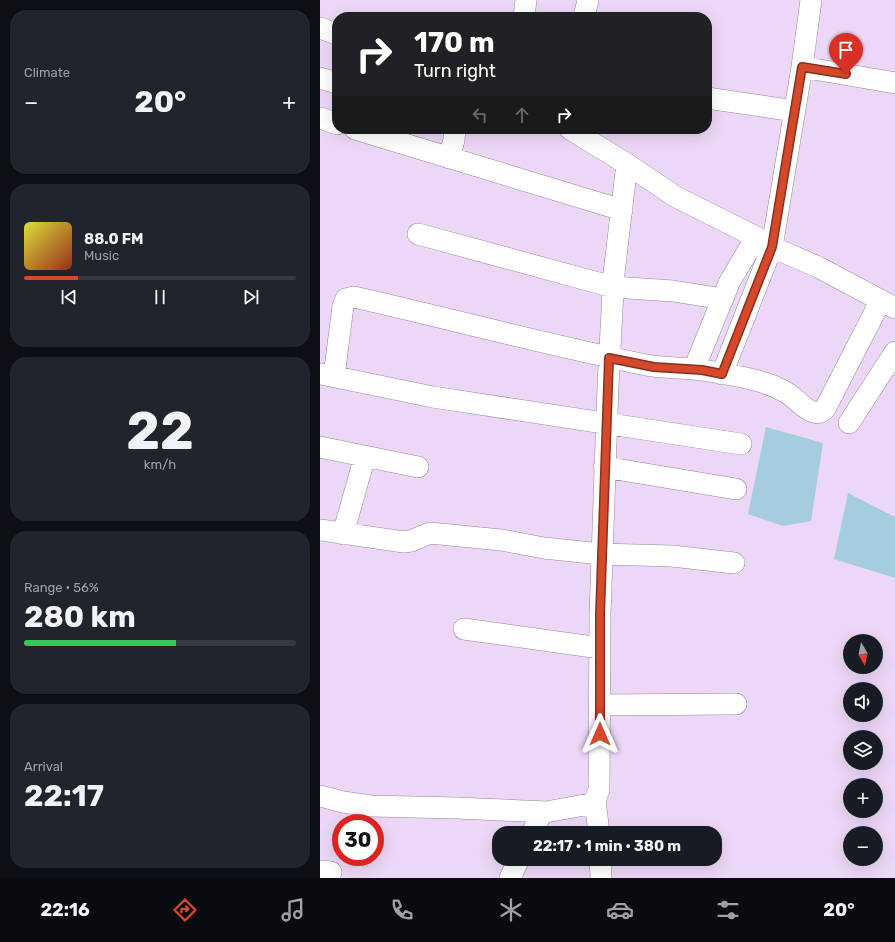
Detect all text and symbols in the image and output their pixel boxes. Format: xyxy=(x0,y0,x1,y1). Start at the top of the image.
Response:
text: 170 m xyxy=(414,26,495,59)
icon: right xyxy=(348,28,400,80)
pin xyxy=(829,33,863,74)
icon: arrive xyxy=(835,39,857,61)
text: Turn right xyxy=(414,60,496,82)
text: Climate xyxy=(24,65,70,80)
text: 20° xyxy=(134,84,186,120)
text: − xyxy=(24,89,38,116)
text: + xyxy=(282,89,296,116)
icon: left xyxy=(469,104,491,126)
icon: ahead xyxy=(511,104,533,126)
icon: right xyxy=(553,104,575,126)
text: 88.0 FM xyxy=(84,230,143,248)
text: Music xyxy=(84,248,119,263)
icon: previous xyxy=(58,286,80,308)
icon: pause xyxy=(149,286,171,308)
icon: next xyxy=(240,286,262,308)
text: 22 xyxy=(126,400,194,462)
text: km/h xyxy=(144,457,176,472)
text: Range · 56% xyxy=(24,580,99,595)
text: 280 km xyxy=(24,599,136,635)
north arrow xyxy=(843,634,883,674)
map controls xyxy=(843,634,883,866)
button: sound xyxy=(843,682,883,722)
position arrow xyxy=(579,713,621,755)
button: layers xyxy=(843,730,883,770)
text: Arrival xyxy=(24,759,63,774)
text: 22:17 xyxy=(24,778,104,814)
button: + xyxy=(843,778,883,818)
speed limit sign: 30 xyxy=(332,814,384,866)
button: − xyxy=(843,826,883,866)
text: 22:17 · 1 min · 380 m xyxy=(533,837,681,855)
icon: directions xyxy=(171,896,199,924)
icon: music xyxy=(279,896,307,924)
icon: phone xyxy=(388,896,416,924)
icon: climate xyxy=(497,896,525,924)
icon: car xyxy=(606,896,634,924)
icon: filters xyxy=(714,896,742,924)
text: 22:16 xyxy=(40,899,90,921)
text: 20° xyxy=(823,899,855,921)

